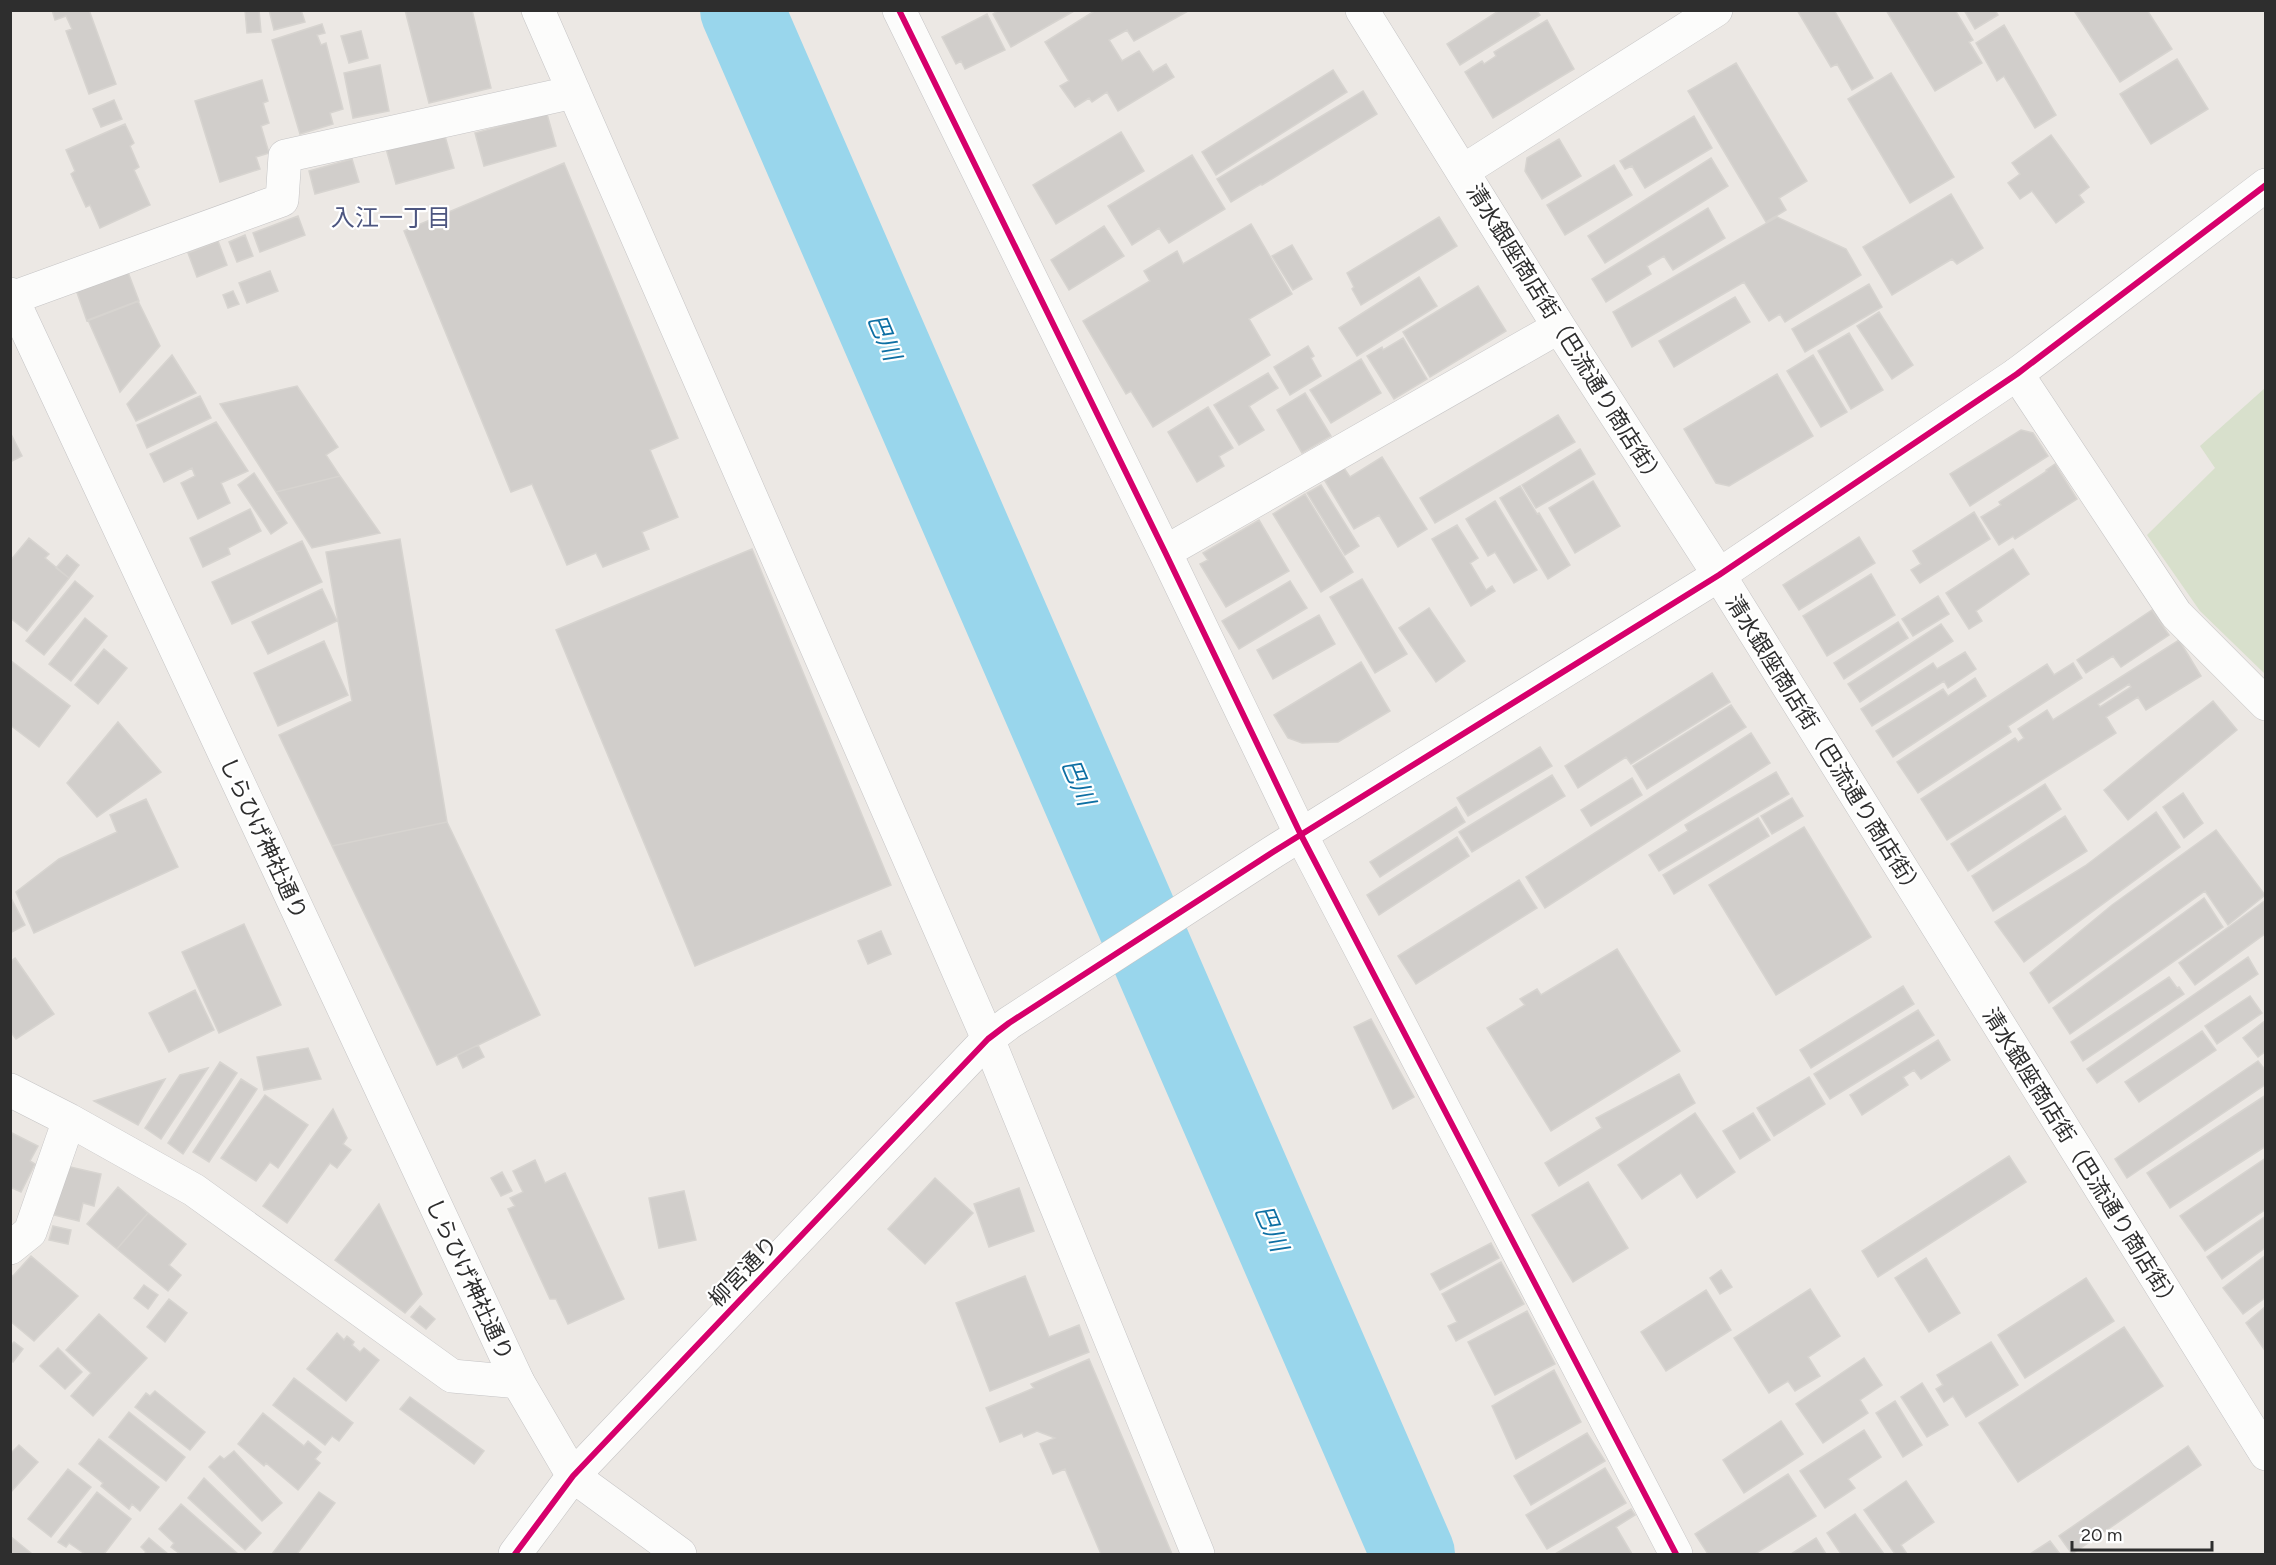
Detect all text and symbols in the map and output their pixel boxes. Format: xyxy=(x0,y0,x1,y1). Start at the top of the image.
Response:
street label: 清水銀座商店街（巴流通り商店街） xyxy=(1461,179,1670,492)
district label: 入江一丁目 xyxy=(331,203,451,232)
water label: 巴川 xyxy=(862,309,908,367)
street label: 清水銀座商店街（巴流通り商店街） xyxy=(1720,590,1929,903)
street label: しらひげ神社通り xyxy=(214,753,313,924)
water label: 巴川 xyxy=(1056,754,1102,812)
street label: 清水銀座商店街（巴流通り商店街） xyxy=(1977,1003,2186,1316)
street label: しらひげ神社通り xyxy=(420,1194,519,1365)
water label: 巴川 xyxy=(1249,1200,1295,1258)
street label: 柳宮通り xyxy=(703,1230,784,1312)
scale bar xyxy=(2072,1514,2212,1552)
text: 20 m xyxy=(2081,1524,2122,1546)

